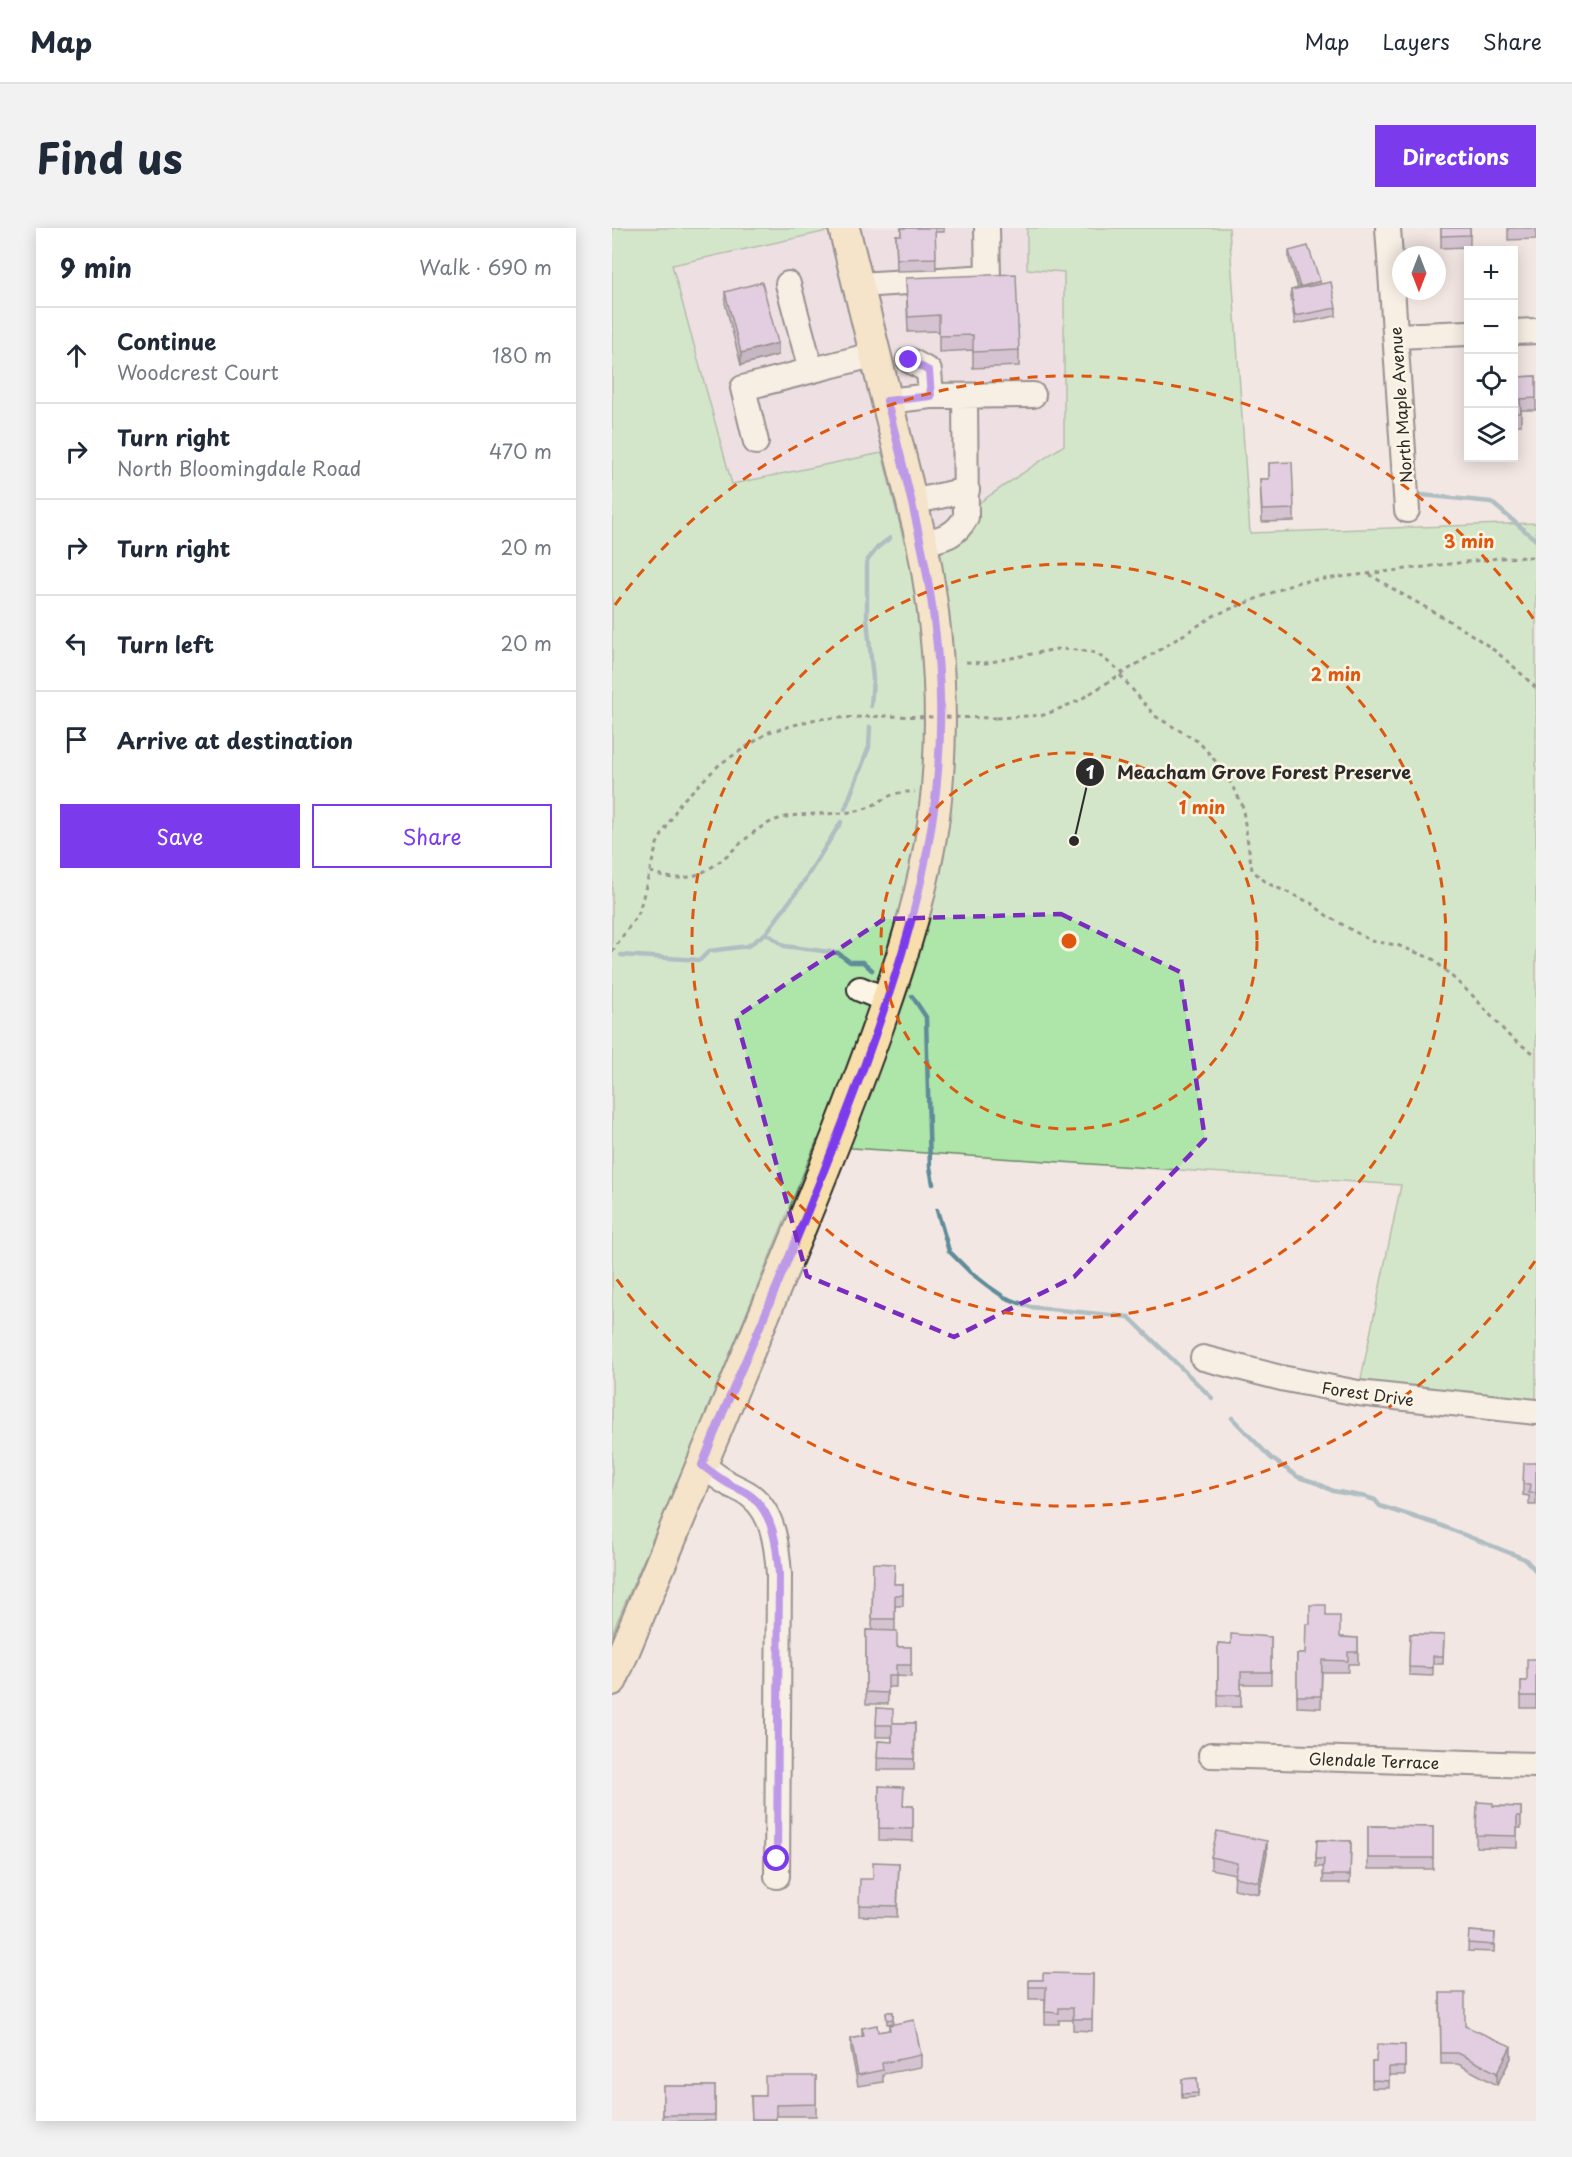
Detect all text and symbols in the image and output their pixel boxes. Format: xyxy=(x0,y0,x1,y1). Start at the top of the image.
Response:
text: Map xyxy=(30,20,92,63)
text: Map xyxy=(1305,25,1349,57)
text: Layers xyxy=(1382,25,1450,57)
text: Share xyxy=(1483,25,1542,57)
text: Find us xyxy=(36,125,183,188)
button: Directions xyxy=(1375,125,1536,187)
north arrow xyxy=(1392,246,1446,300)
map controls xyxy=(1464,246,1518,462)
button: + xyxy=(1464,246,1518,300)
text: 9 min xyxy=(60,248,132,287)
text: Walk · 690 m xyxy=(419,252,552,282)
button: − xyxy=(1464,300,1518,354)
text: Continue xyxy=(117,324,216,357)
street label: North Maple Avenue xyxy=(1383,326,1417,484)
icon: ahead xyxy=(60,339,93,372)
text: 180 m xyxy=(492,340,552,370)
route end xyxy=(895,346,921,372)
button: locate xyxy=(1464,354,1518,408)
text: Woodcrest Court xyxy=(117,357,279,387)
button: layers xyxy=(1464,408,1518,462)
text: Turn right xyxy=(117,420,230,453)
icon: right xyxy=(60,435,93,468)
text: 470 m xyxy=(489,436,552,466)
text: North Bloomingdale Road xyxy=(117,453,362,483)
text: 3 min xyxy=(1444,527,1494,554)
icon: right xyxy=(60,531,93,564)
text: Turn right xyxy=(117,531,230,564)
text: 20 m xyxy=(500,532,552,562)
icon: left xyxy=(60,627,93,660)
text: Turn left xyxy=(117,627,214,660)
text: 20 m xyxy=(500,628,552,658)
text: 2 min xyxy=(1311,660,1361,687)
icon: arrive xyxy=(60,723,93,756)
text: Arrive at destination xyxy=(117,723,353,756)
callout: Meacham Grove Forest Preserve xyxy=(1075,754,1423,790)
text: 1 xyxy=(1086,758,1095,785)
text: Meacham Grove Forest Preserve xyxy=(1117,758,1411,785)
text: 1 min xyxy=(1179,793,1225,820)
button: Save xyxy=(60,804,300,868)
button: Share xyxy=(312,804,552,868)
centre of rings xyxy=(1059,931,1079,951)
street label: Forest Drive xyxy=(1320,1375,1416,1411)
street label: Glendale Terrace xyxy=(1308,1746,1440,1774)
route start xyxy=(763,1845,789,1871)

